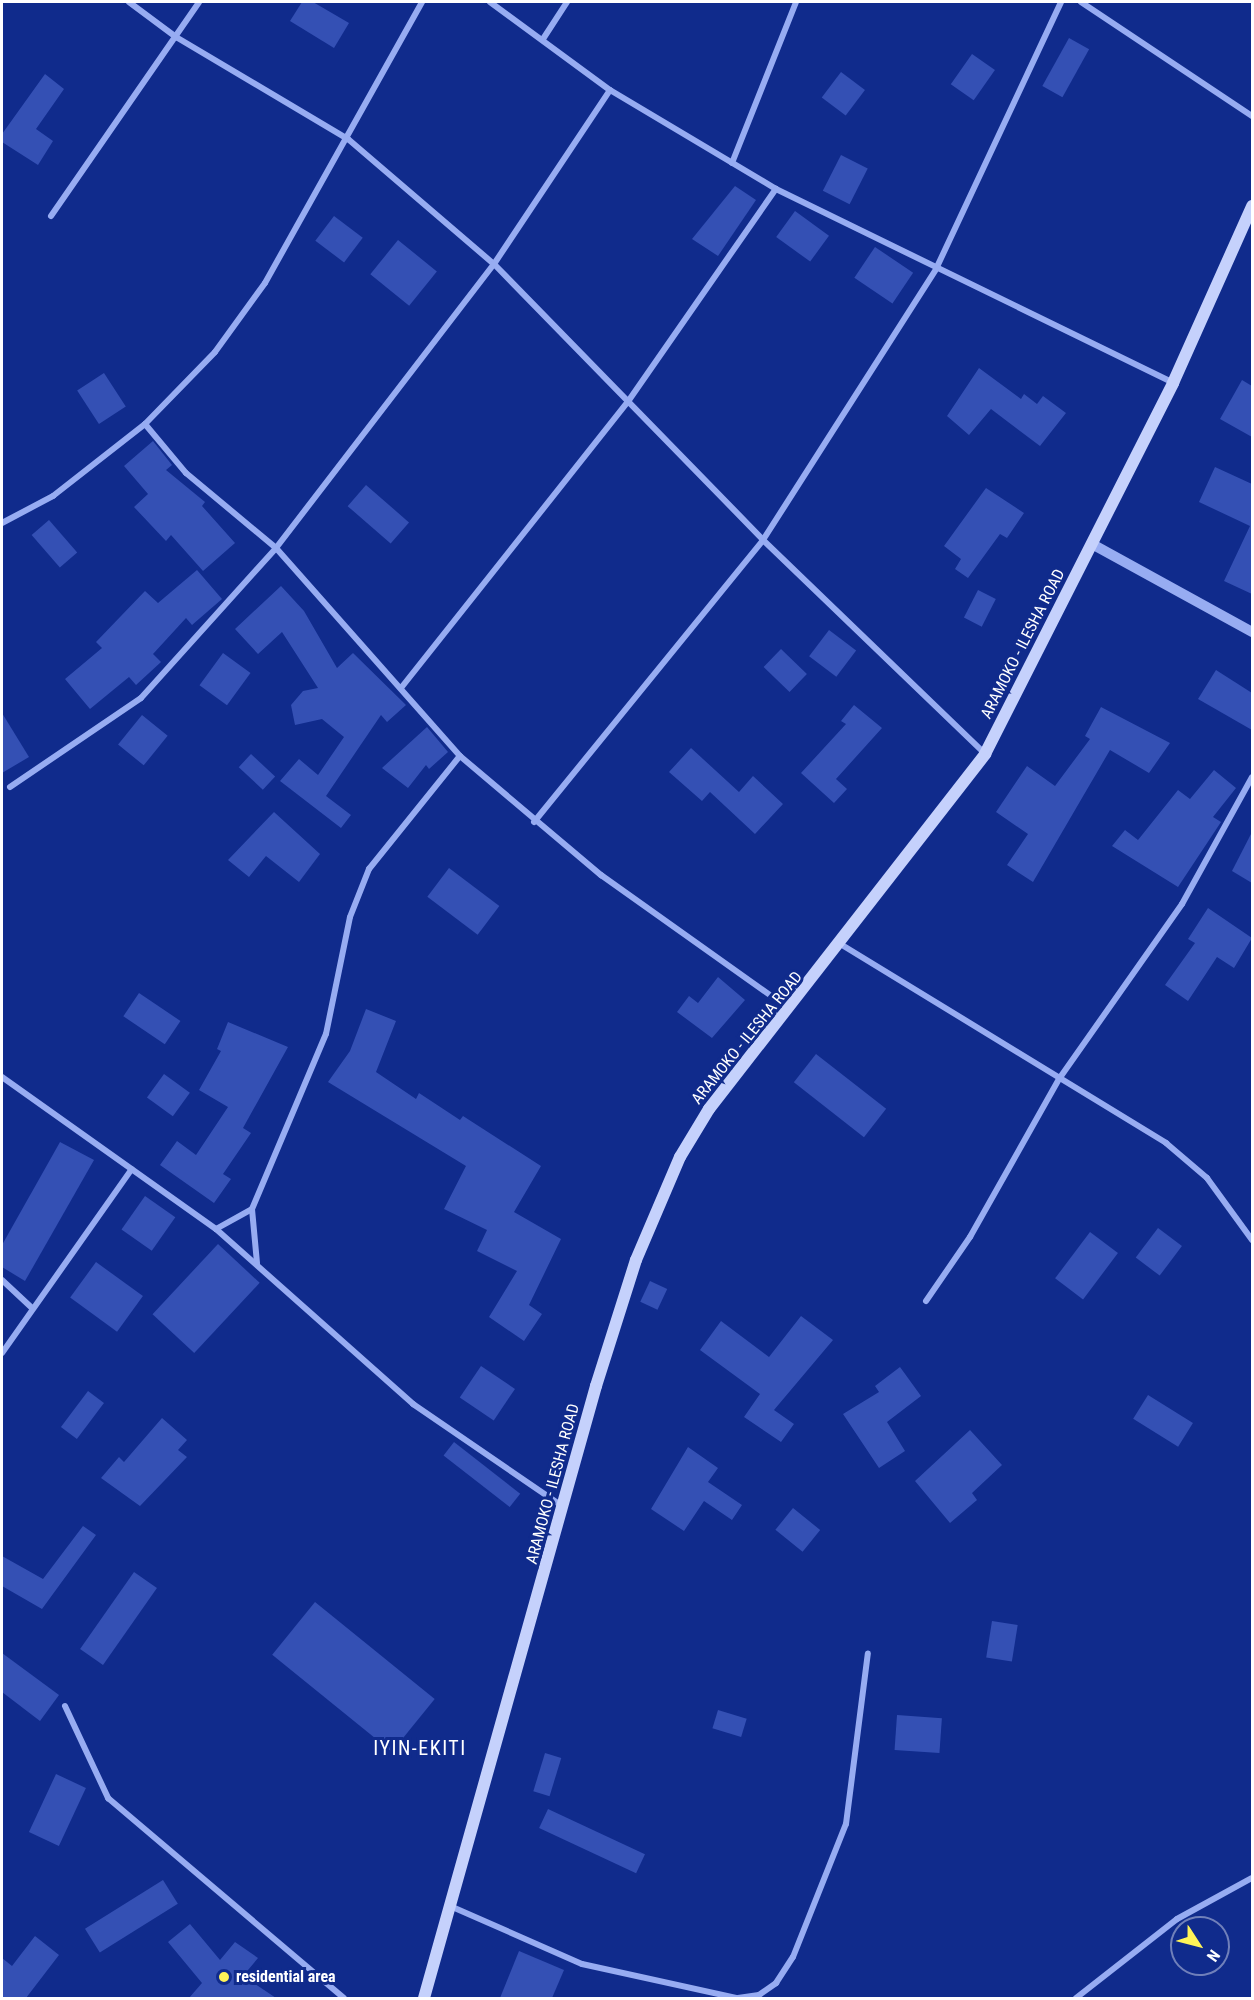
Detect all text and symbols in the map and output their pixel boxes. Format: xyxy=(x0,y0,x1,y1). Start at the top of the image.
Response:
street label: ARAMOKO - ILESHA ROAD xyxy=(977,566,1069,722)
street label: ARAMOKO - ILESHA ROAD xyxy=(688,968,806,1108)
street label: ARAMOKO - ILESHA ROAD xyxy=(522,1402,584,1566)
district label: IYIN-EKITI xyxy=(373,1736,467,1760)
north arrow xyxy=(1170,1916,1230,1976)
text: N xyxy=(1203,1946,1224,1965)
place label: residential area xyxy=(236,1967,336,1987)
marker: residential area xyxy=(217,1970,231,1984)

